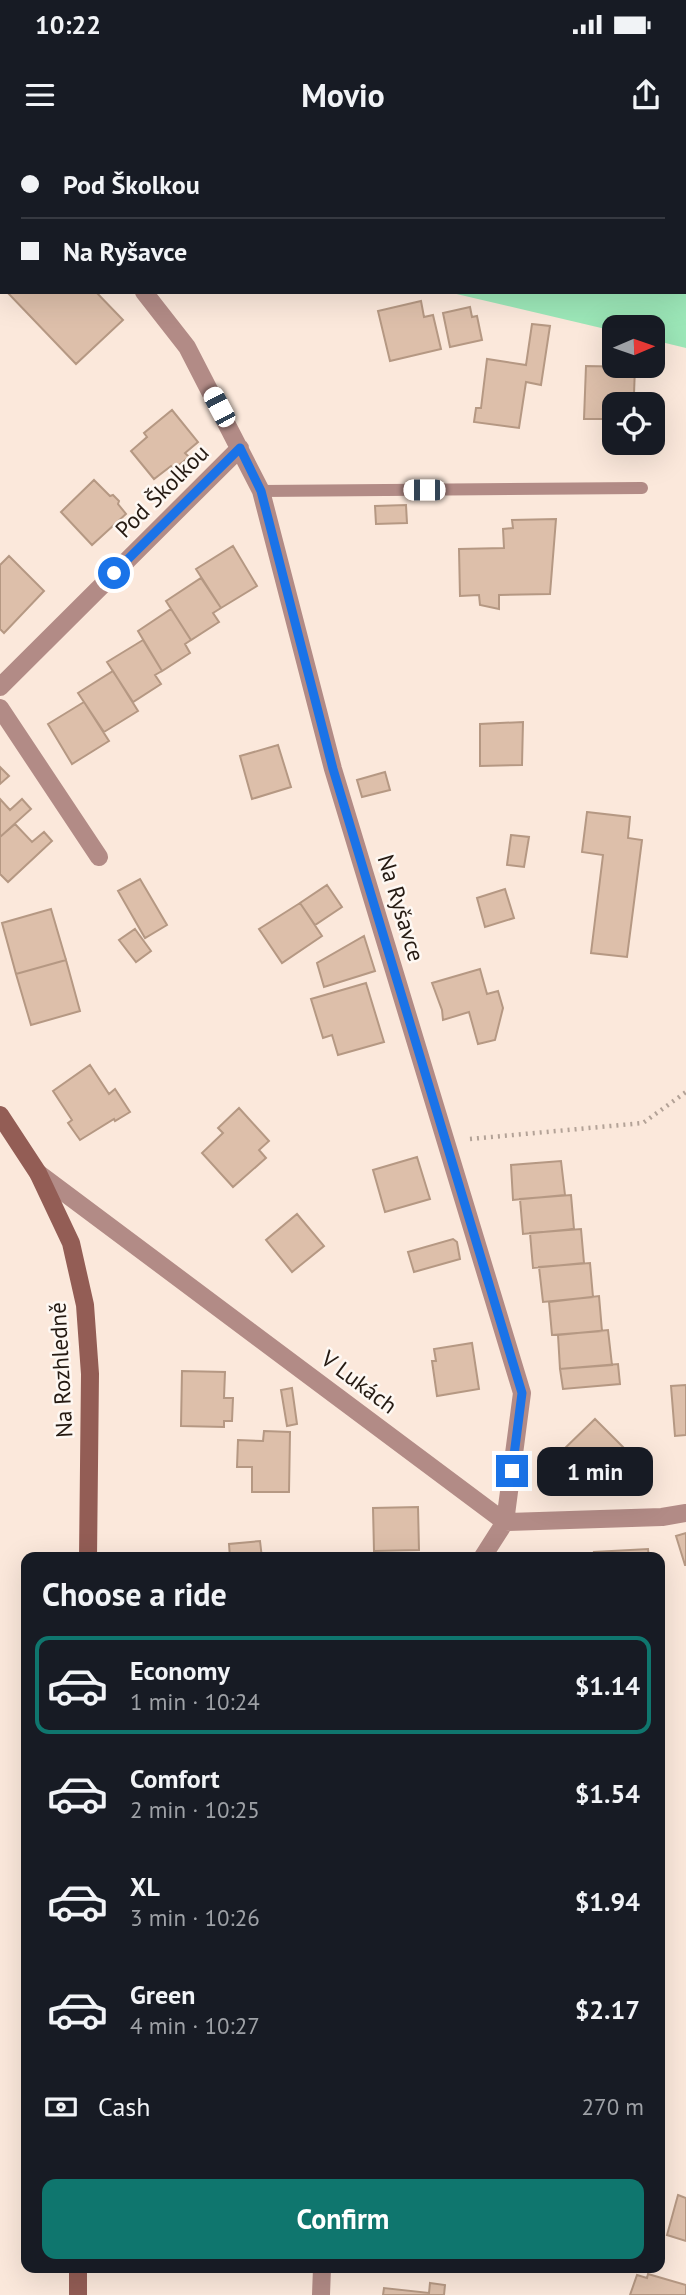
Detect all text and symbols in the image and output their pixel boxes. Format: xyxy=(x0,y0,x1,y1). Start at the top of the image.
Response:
text: 10:22 xyxy=(35,8,101,41)
text: Movio xyxy=(301,74,385,116)
icon: menu xyxy=(21,76,59,114)
icon: share xyxy=(627,76,665,114)
text: Pod Školkou xyxy=(63,168,200,201)
text: Na Ryšavce xyxy=(63,235,187,268)
north arrow xyxy=(602,315,665,378)
map controls xyxy=(602,315,665,455)
car xyxy=(200,384,239,430)
button: locate xyxy=(602,392,665,455)
street label: Pod Školkou xyxy=(109,438,214,543)
car xyxy=(404,480,446,501)
route start xyxy=(98,557,130,589)
street label: Na Ryšavce xyxy=(372,851,431,965)
street label: Na Rozhledně xyxy=(42,1302,79,1438)
street label: V Lukách xyxy=(315,1343,403,1420)
callout: 1 min xyxy=(536,1446,652,1496)
route end xyxy=(496,1455,528,1487)
text: 1 min xyxy=(567,1457,623,1486)
text: Choose a ride xyxy=(42,1573,227,1615)
icon: car xyxy=(46,1654,109,1717)
text: Economy xyxy=(130,1654,230,1687)
text: $1.14 xyxy=(575,1669,640,1702)
text: 1 min · 10:24 xyxy=(130,1687,260,1716)
icon: car xyxy=(46,1762,109,1825)
text: Comfort xyxy=(130,1762,220,1795)
text: $1.54 xyxy=(575,1777,640,1810)
text: 2 min · 10:25 xyxy=(130,1795,260,1824)
icon: car xyxy=(46,1870,109,1933)
text: XL xyxy=(130,1870,160,1903)
text: $1.94 xyxy=(575,1885,640,1918)
text: 3 min · 10:26 xyxy=(130,1903,260,1932)
icon: car xyxy=(46,1978,109,2041)
text: Green xyxy=(130,1978,195,2011)
text: $2.17 xyxy=(575,1993,640,2026)
text: 4 min · 10:27 xyxy=(130,2011,260,2040)
icon: cash xyxy=(42,2088,80,2126)
text: Cash xyxy=(98,2090,150,2123)
text: 270 m xyxy=(582,2092,644,2121)
button: Confirm xyxy=(42,2179,644,2259)

